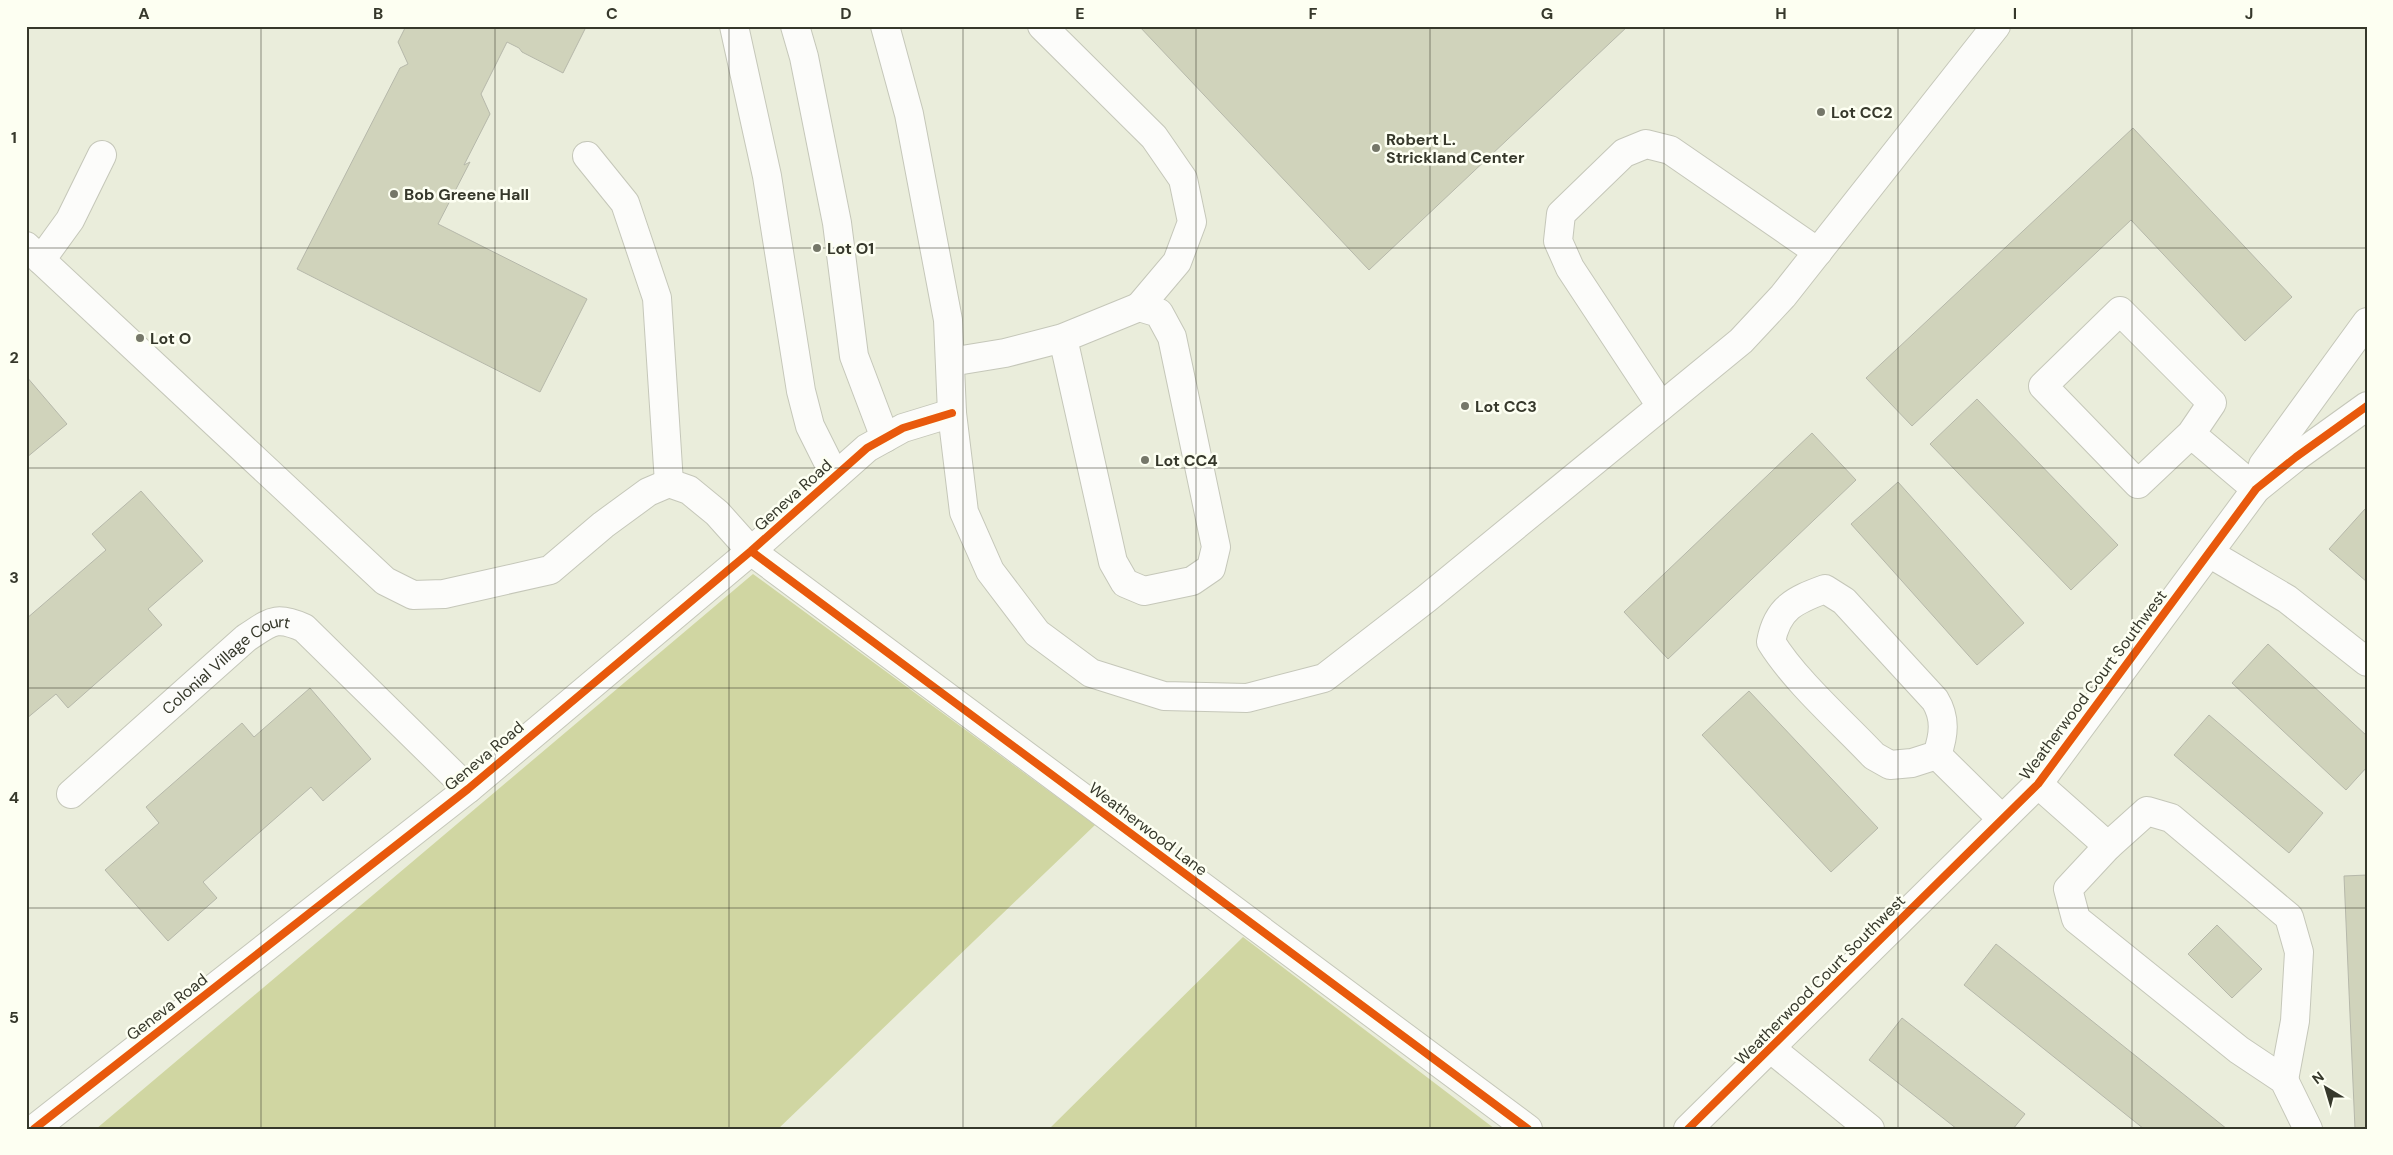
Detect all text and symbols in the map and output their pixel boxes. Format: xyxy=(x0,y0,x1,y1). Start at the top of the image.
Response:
text: A xyxy=(138,3,150,24)
text: B xyxy=(373,3,383,24)
text: C xyxy=(606,3,618,24)
text: D xyxy=(840,3,852,24)
text: E xyxy=(1075,3,1085,24)
text: F xyxy=(1309,3,1318,24)
text: G xyxy=(1541,3,1553,24)
text: H xyxy=(1775,3,1787,24)
text: I xyxy=(2013,3,2017,24)
text: J xyxy=(2245,3,2253,24)
place label: Lot CC2 xyxy=(1831,102,1893,123)
marker: Lot CC2 xyxy=(1815,106,1827,118)
text: 1 xyxy=(11,127,17,148)
place label: Robert L. Strickland Center xyxy=(1386,129,1525,168)
marker: Robert L. Strickland Center xyxy=(1370,142,1382,154)
place label: Bob Greene Hall xyxy=(404,184,529,205)
marker: Bob Greene Hall xyxy=(388,188,400,200)
place label: Lot O1 xyxy=(827,238,874,259)
marker: Lot O1 xyxy=(811,242,823,254)
place label: Lot O xyxy=(150,328,191,349)
marker: Lot O xyxy=(134,332,146,344)
text: 2 xyxy=(9,347,19,368)
place label: Lot CC3 xyxy=(1475,396,1537,417)
marker: Lot CC3 xyxy=(1459,400,1471,412)
place label: Lot CC4 xyxy=(1155,450,1218,471)
marker: Lot CC4 xyxy=(1139,454,1151,466)
street label: Geneva Road xyxy=(750,455,836,535)
text: 3 xyxy=(9,567,19,588)
street label: Weatherwood Court Southwest xyxy=(2015,586,2171,784)
street label: Colonial Village Court xyxy=(157,611,292,719)
street label: Geneva Road xyxy=(440,717,528,795)
street label: Weatherwood Lane xyxy=(1084,777,1212,881)
text: 4 xyxy=(9,787,19,808)
street label: Weatherwood Court Southwest xyxy=(1730,890,1910,1070)
street label: Geneva Road xyxy=(122,969,212,1045)
text: 5 xyxy=(9,1007,19,1028)
north arrow xyxy=(2300,1062,2350,1112)
text: N xyxy=(2308,1068,2328,1088)

